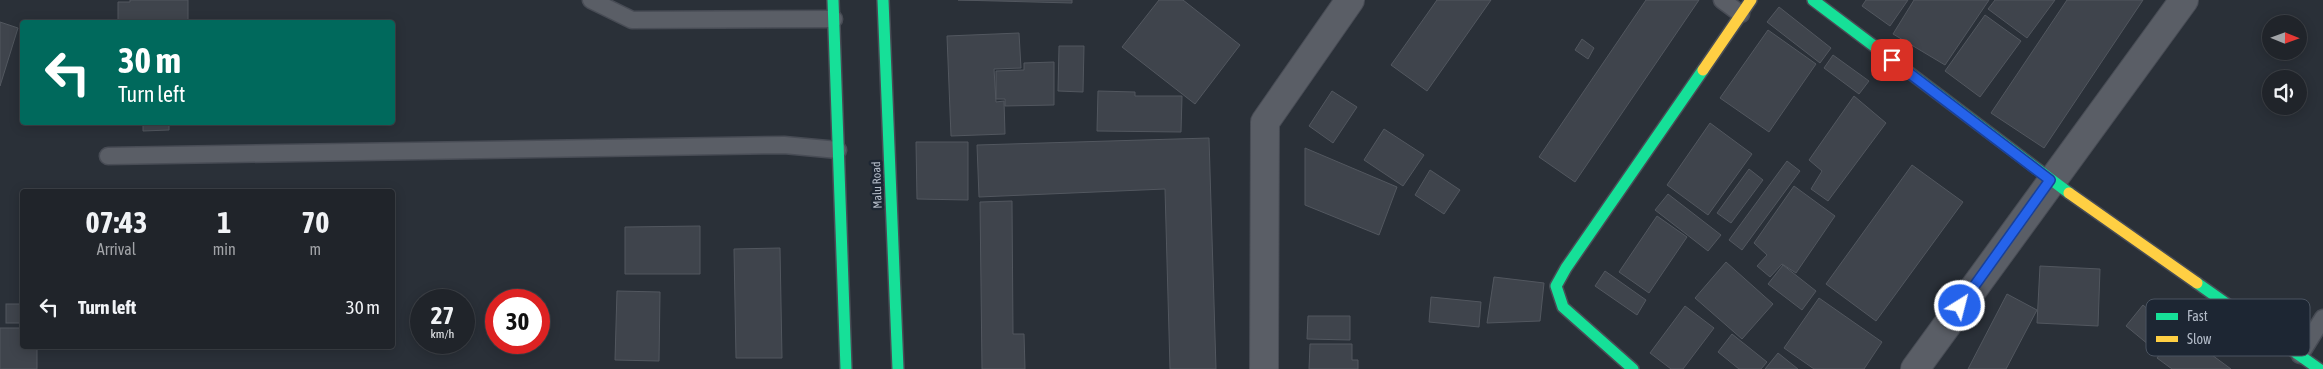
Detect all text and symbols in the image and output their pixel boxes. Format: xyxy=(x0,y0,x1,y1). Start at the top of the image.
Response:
north arrow xyxy=(2262,15,2308,60)
map controls xyxy=(2262,15,2307,115)
pin xyxy=(1871,39,1913,81)
icon: left xyxy=(35,40,100,105)
text: 30 m xyxy=(118,40,181,80)
icon: arrive xyxy=(1878,46,1906,74)
button: sound xyxy=(2262,70,2307,115)
text: Turn left xyxy=(118,81,185,107)
street label: Malu Road xyxy=(869,161,885,209)
text: 07:43 xyxy=(86,205,147,239)
text: 1 xyxy=(217,205,231,239)
text: 70 xyxy=(301,205,329,239)
text: Arrival xyxy=(97,240,136,258)
text: min xyxy=(213,240,236,258)
text: m xyxy=(310,240,321,258)
position arrow xyxy=(1933,279,1985,331)
speed limit sign: 30 xyxy=(485,289,550,354)
icon: left xyxy=(35,293,63,321)
text: Turn left xyxy=(78,296,136,318)
text: 30 m xyxy=(346,296,380,318)
legend xyxy=(2146,299,2310,356)
text: 27 xyxy=(431,301,454,329)
text: Fast xyxy=(2187,308,2208,324)
text: km/h xyxy=(431,327,454,341)
text: Slow xyxy=(2187,331,2212,347)

